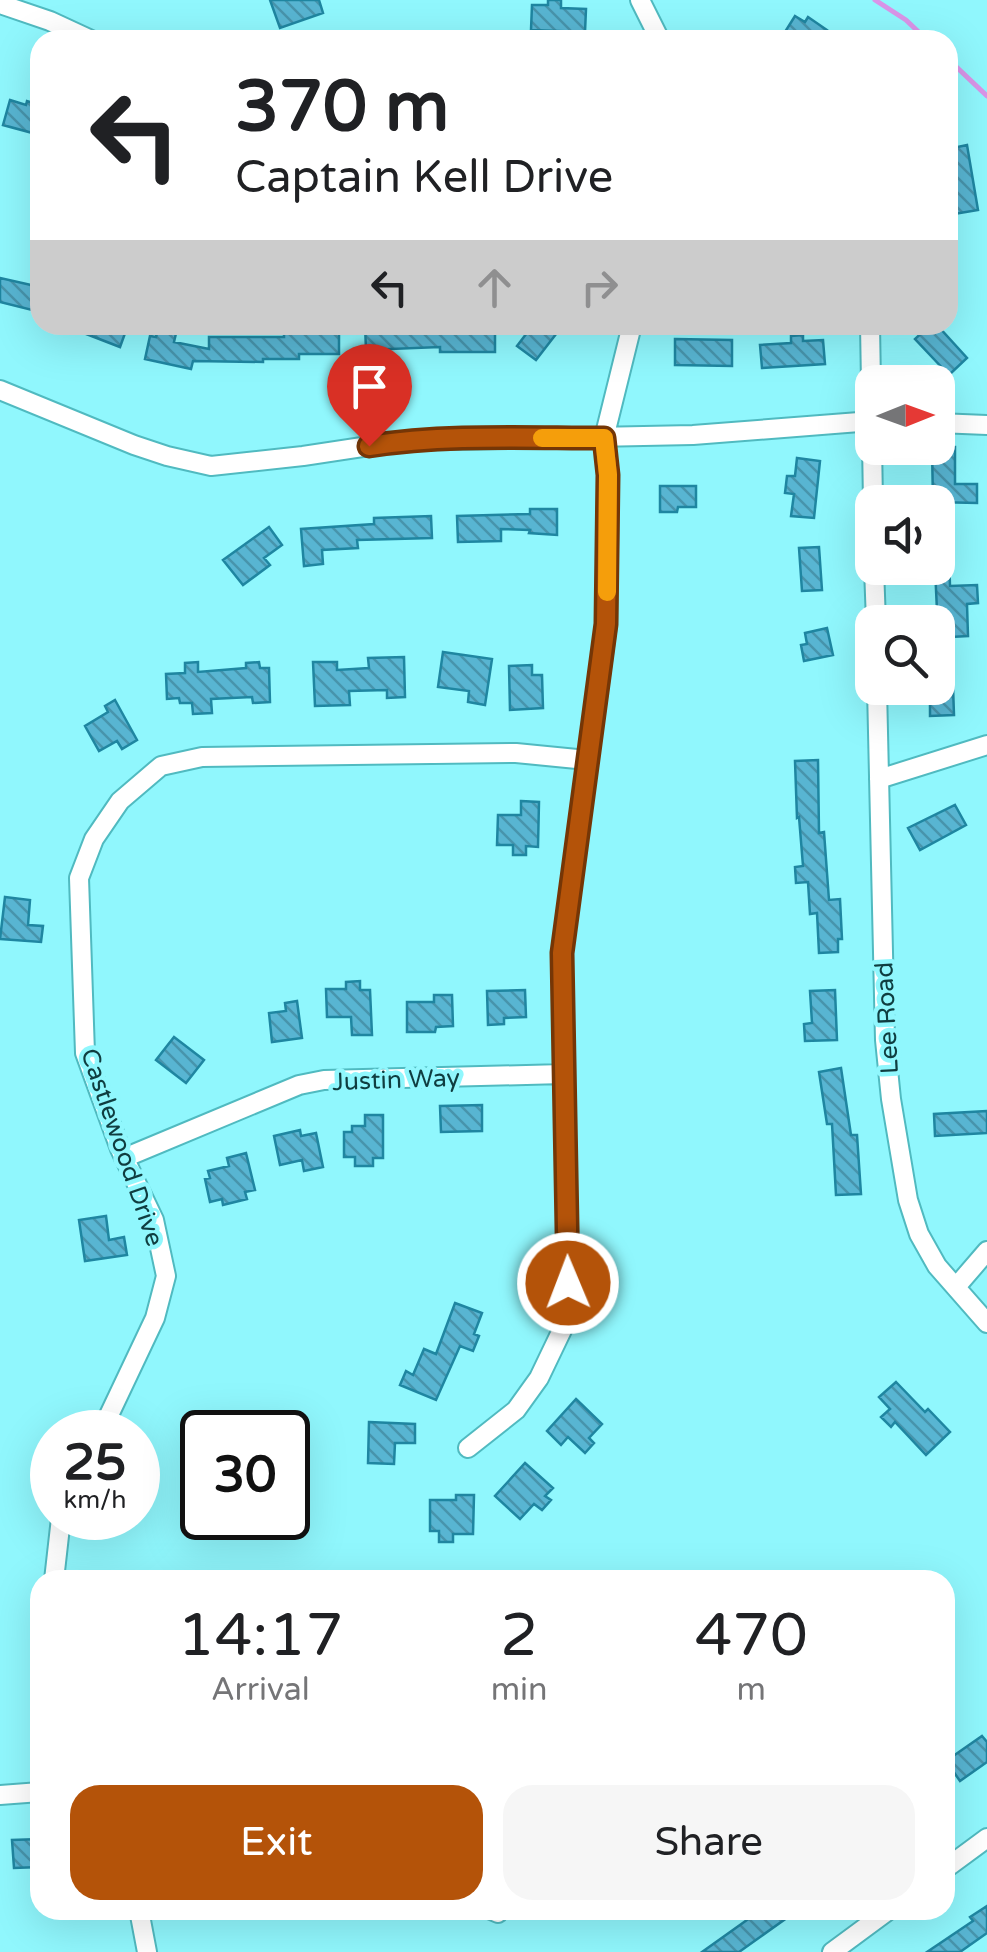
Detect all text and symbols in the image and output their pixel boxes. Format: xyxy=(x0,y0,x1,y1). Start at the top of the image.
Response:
text: 370 m xyxy=(235,66,449,150)
icon: left xyxy=(70,70,200,200)
text: Captain Kell Drive xyxy=(235,151,613,205)
icon: left xyxy=(362,260,417,315)
icon: ahead xyxy=(467,260,522,315)
icon: right xyxy=(572,260,627,315)
pin xyxy=(327,344,412,447)
icon: arrive xyxy=(342,359,397,414)
north arrow xyxy=(855,365,955,465)
map controls xyxy=(855,365,955,705)
button: sound xyxy=(855,485,955,585)
button: search xyxy=(855,605,955,705)
street label: Lee Road xyxy=(869,961,905,1075)
street label: Castlewood Drive xyxy=(74,1045,170,1250)
street label: Justin Way xyxy=(332,1063,460,1097)
position arrow xyxy=(516,1231,620,1335)
speed limit sign: 30 xyxy=(180,1410,310,1540)
text: 25 xyxy=(64,1433,126,1493)
text: km/h xyxy=(64,1485,126,1515)
text: 14:17 xyxy=(177,1600,344,1672)
text: 2 xyxy=(500,1600,538,1672)
text: 470 xyxy=(695,1600,808,1672)
text: Arrival xyxy=(211,1671,310,1709)
text: min xyxy=(491,1671,548,1709)
text: m xyxy=(737,1671,766,1709)
button: Exit xyxy=(70,1785,483,1900)
button: Share xyxy=(503,1785,915,1900)

